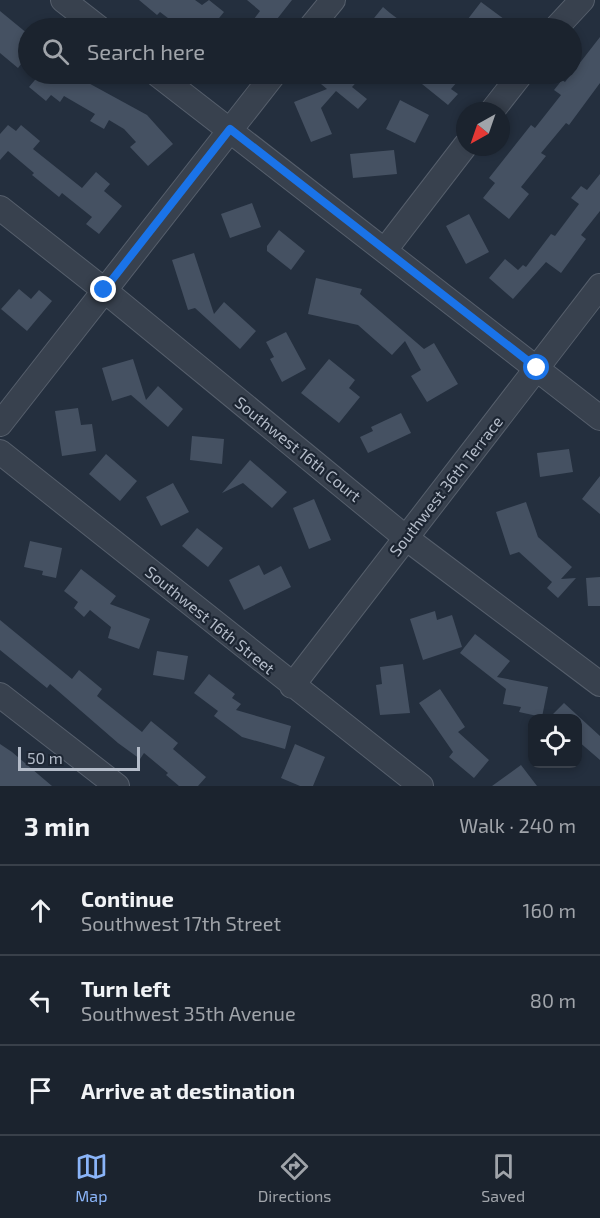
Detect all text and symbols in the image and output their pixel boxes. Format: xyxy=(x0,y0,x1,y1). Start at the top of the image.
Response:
search box xyxy=(18,18,582,84)
icon: search xyxy=(39,35,72,68)
text: Search here xyxy=(87,38,205,64)
north arrow xyxy=(456,102,510,156)
route end xyxy=(90,276,116,302)
route start xyxy=(523,354,549,380)
street label: Southwest 16th Court xyxy=(232,392,365,505)
street label: Southwest 36th Terrace xyxy=(385,412,506,560)
street label: Southwest 16th Street xyxy=(142,562,279,678)
map controls xyxy=(528,714,582,768)
button: locate xyxy=(528,714,582,768)
scale bar xyxy=(18,744,140,772)
text: 50 m xyxy=(27,748,63,767)
text: 3 min xyxy=(24,810,90,841)
text: Walk · 240 m xyxy=(459,813,576,837)
text: Continue xyxy=(81,885,174,911)
icon: ahead xyxy=(24,894,57,927)
text: 160 m xyxy=(523,898,576,922)
text: Southwest 17th Street xyxy=(81,911,281,935)
text: Turn left xyxy=(81,975,170,1001)
icon: left xyxy=(24,984,57,1017)
text: 80 m xyxy=(530,988,576,1012)
text: Southwest 35th Avenue xyxy=(81,1001,296,1025)
icon: arrive xyxy=(24,1074,57,1107)
text: Arrive at destination xyxy=(81,1077,295,1103)
tab: Map xyxy=(75,1150,108,1205)
tab: Directions xyxy=(258,1150,331,1205)
tab: Saved xyxy=(481,1150,525,1205)

